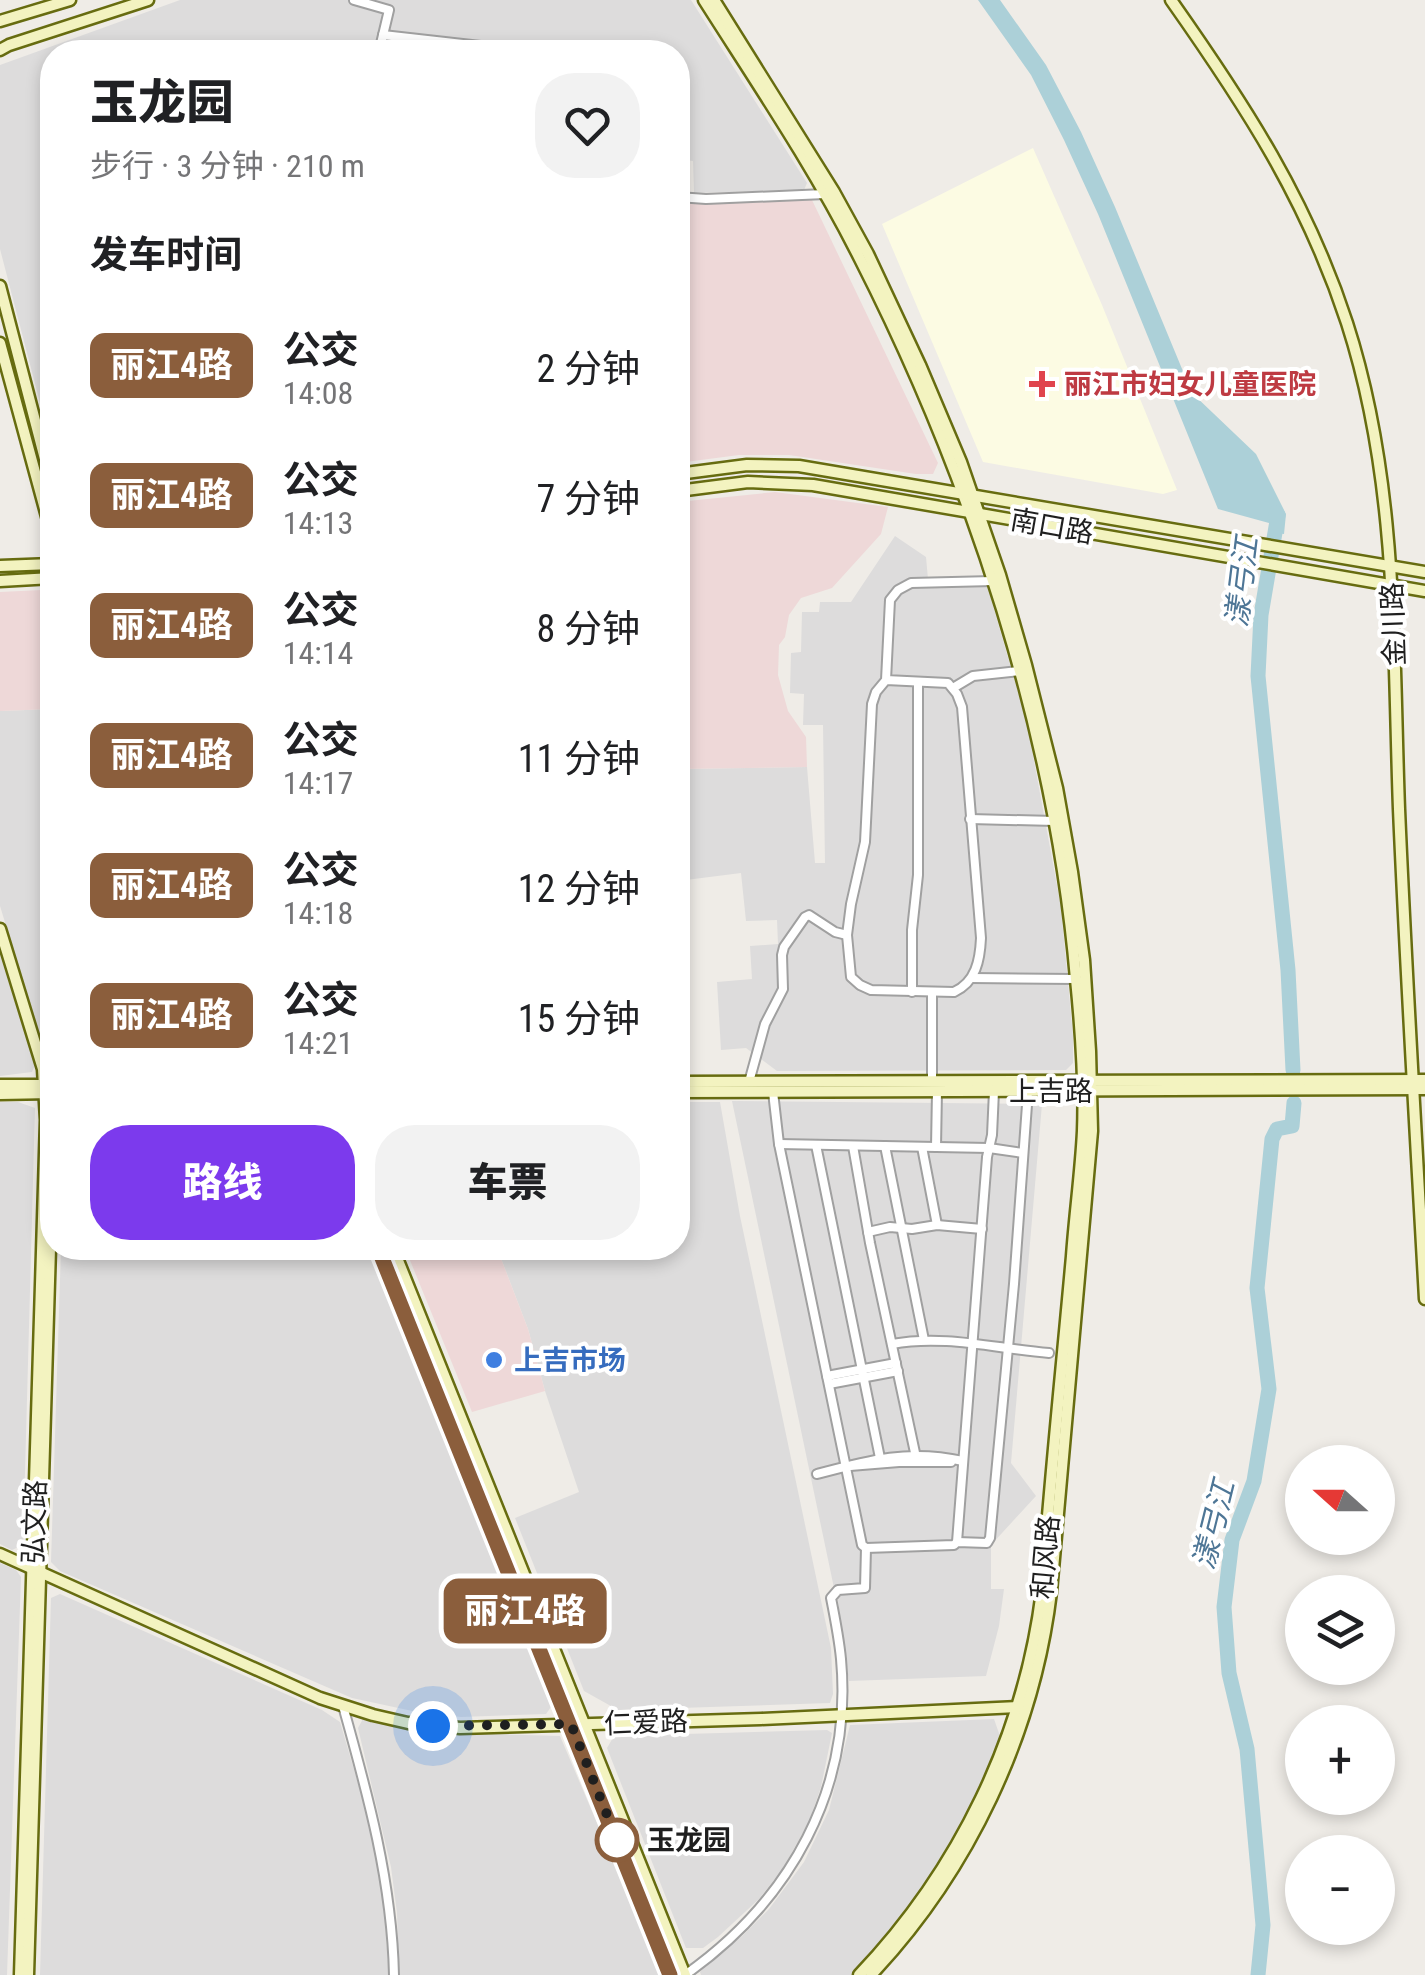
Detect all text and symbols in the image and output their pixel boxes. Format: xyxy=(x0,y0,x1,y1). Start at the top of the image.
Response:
button: heart xyxy=(535,73,640,178)
text: 玉龙园 xyxy=(90,74,234,131)
text: 步行 · 3 分钟 · 210 m xyxy=(90,147,365,185)
text: 发车时间 xyxy=(90,233,242,277)
text: 公交 xyxy=(283,328,359,372)
text: 丽江4路 xyxy=(110,345,233,386)
text: 2 分钟 xyxy=(537,347,640,391)
place label: 丽江市妇女儿童医院 xyxy=(1064,368,1316,401)
marker: 丽江市妇女儿童医院 xyxy=(1029,371,1055,397)
text: 14:08 xyxy=(283,374,353,412)
text: 公交 xyxy=(283,458,359,502)
text: 丽江4路 xyxy=(110,475,233,516)
text: 7 分钟 xyxy=(537,477,640,521)
street label: 南口路 xyxy=(1008,503,1096,550)
text: 14:13 xyxy=(283,504,353,542)
water label: 漾弓江 xyxy=(1219,532,1265,629)
street label: 金川路 xyxy=(1376,581,1411,667)
text: 公交 xyxy=(283,588,359,632)
text: 丽江4路 xyxy=(110,605,233,646)
text: 8 分钟 xyxy=(537,607,640,651)
text: 14:14 xyxy=(283,634,353,672)
text: 公交 xyxy=(283,718,359,762)
text: 丽江4路 xyxy=(110,735,233,776)
text: 11 分钟 xyxy=(518,737,640,781)
text: 14:17 xyxy=(283,764,353,802)
text: 公交 xyxy=(283,848,359,892)
text: 丽江4路 xyxy=(110,865,233,906)
text: 12 分钟 xyxy=(518,867,640,911)
text: 14:18 xyxy=(283,894,353,932)
text: 公交 xyxy=(283,978,359,1022)
text: 丽江4路 xyxy=(110,995,233,1036)
text: 15 分钟 xyxy=(518,997,640,1041)
text: 14:21 xyxy=(283,1024,353,1062)
street label: 上吉路 xyxy=(1009,1075,1093,1108)
button: 路线 xyxy=(90,1125,355,1240)
button: 车票 xyxy=(375,1125,640,1240)
place label: 上吉市场 xyxy=(514,1344,626,1377)
marker: 上吉市场 xyxy=(483,1349,505,1371)
north arrow xyxy=(1285,1445,1395,1555)
map controls xyxy=(1285,1445,1395,1945)
water label: 漾弓江 xyxy=(1186,1474,1242,1573)
street label: 弘文路 xyxy=(17,1479,52,1565)
street label: 和风路 xyxy=(1025,1514,1066,1600)
button: layers xyxy=(1285,1575,1395,1685)
line badge: 丽江4路 xyxy=(455,1578,595,1644)
text: 丽江4路 xyxy=(464,1591,586,1632)
your location xyxy=(408,1701,458,1751)
street label: 仁爱路 xyxy=(603,1705,689,1740)
button: + xyxy=(1285,1705,1395,1815)
marker: 玉龙园 xyxy=(596,1819,638,1861)
place label: 玉龙园 xyxy=(647,1824,731,1857)
button: − xyxy=(1285,1835,1395,1945)

